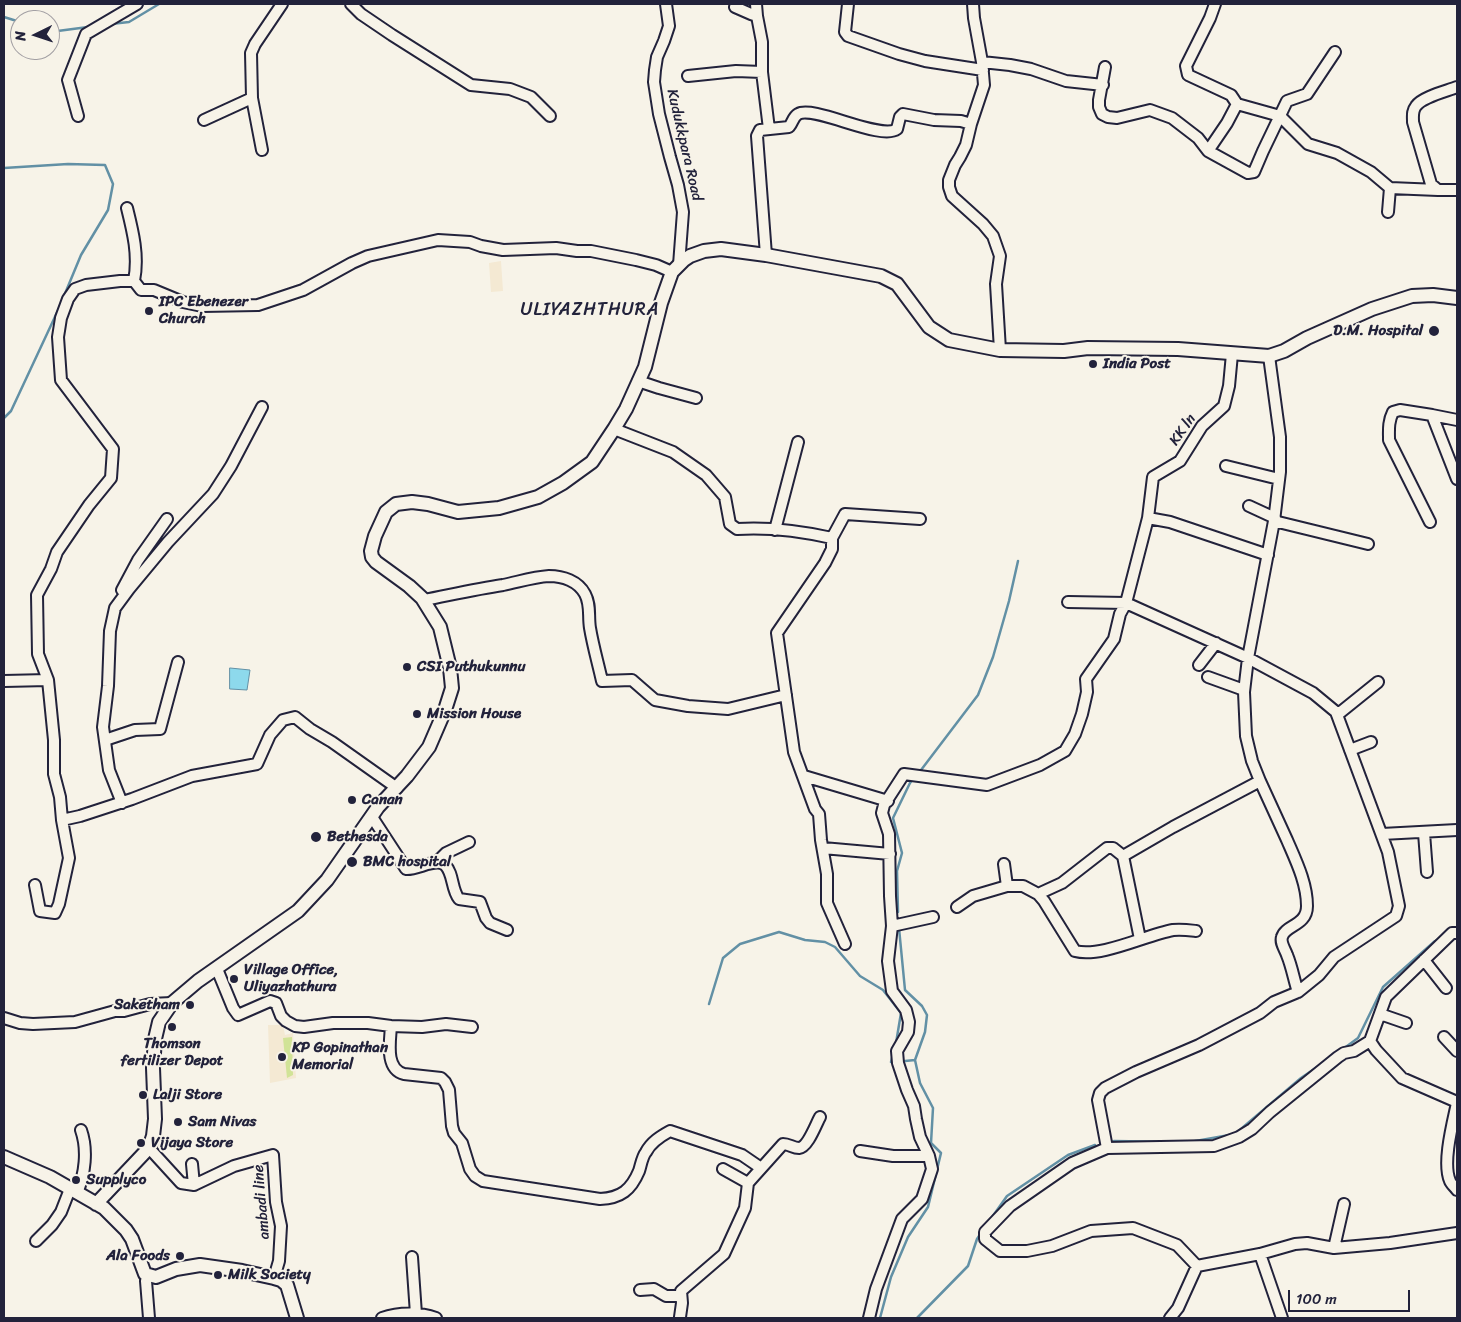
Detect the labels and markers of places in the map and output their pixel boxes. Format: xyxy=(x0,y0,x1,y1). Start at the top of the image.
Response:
place label: IPC Ebenezer Church xyxy=(159,293,248,328)
marker: IPC Ebenezer Church xyxy=(143,305,155,317)
place label: D.M. Hospital xyxy=(1333,322,1423,340)
marker: D.M. Hospital xyxy=(1427,324,1441,338)
place label: India Post xyxy=(1103,355,1171,373)
marker: India Post xyxy=(1087,358,1099,370)
place label: CSI Puthukunnu xyxy=(417,658,525,676)
marker: CSI Puthukunnu xyxy=(401,661,413,673)
place label: Mission House xyxy=(427,705,521,723)
marker: Mission House xyxy=(411,708,423,720)
place label: Canan xyxy=(362,791,403,809)
marker: Canan xyxy=(346,794,358,806)
place label: Bethesda xyxy=(327,828,388,846)
marker: Bethesda xyxy=(309,830,323,844)
place label: BMC hospital xyxy=(363,853,451,871)
marker: BMC hospital xyxy=(345,855,359,869)
place label: Village Office, Uliyazhathura xyxy=(244,961,338,996)
marker: Village Office, Uliyazhathura xyxy=(228,973,240,985)
place label: Saketham xyxy=(114,996,180,1014)
marker: Saketham xyxy=(184,999,196,1011)
marker: Thomson fertilizer Depot xyxy=(166,1021,178,1033)
place label: Thomson fertilizer Depot xyxy=(121,1035,223,1070)
place label: KP Gopinathan Memorial xyxy=(292,1039,388,1074)
marker: KP Gopinathan Memorial xyxy=(276,1051,288,1063)
place label: Lalji Store xyxy=(153,1086,222,1104)
marker: Lalji Store xyxy=(137,1089,149,1101)
place label: Sam Nivas xyxy=(188,1113,256,1131)
marker: Sam Nivas xyxy=(172,1116,184,1128)
place label: Vijaya Store xyxy=(151,1134,233,1152)
marker: Vijaya Store xyxy=(135,1137,147,1149)
place label: Supplyco xyxy=(86,1171,146,1189)
marker: Supplyco xyxy=(70,1174,82,1186)
place label: Ala Foods xyxy=(106,1247,170,1265)
marker: Ala Foods xyxy=(174,1250,186,1262)
place label: Milk Society xyxy=(228,1266,311,1284)
marker: Milk Society xyxy=(212,1269,224,1281)

